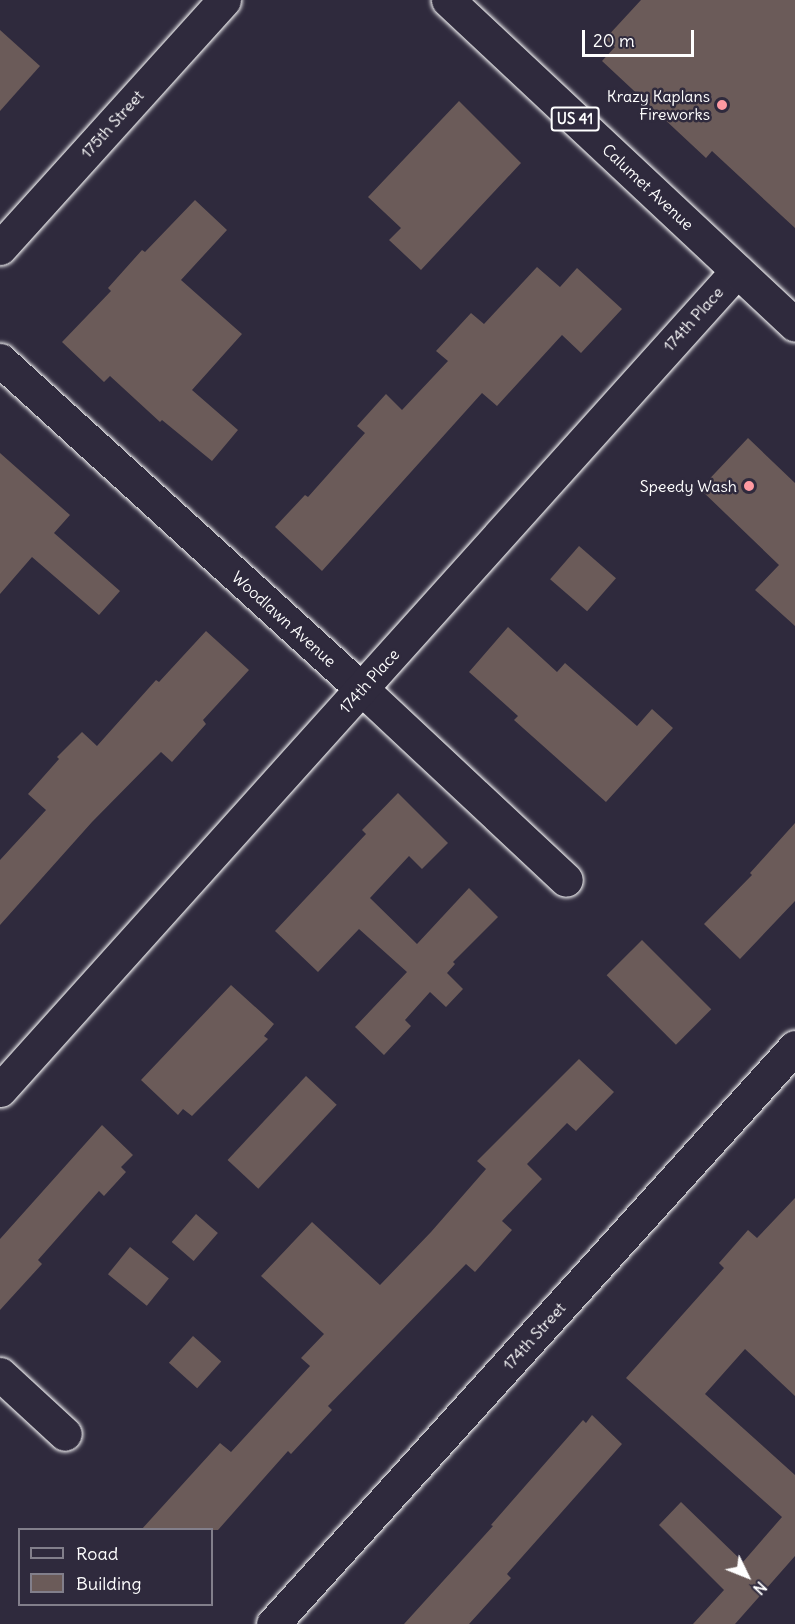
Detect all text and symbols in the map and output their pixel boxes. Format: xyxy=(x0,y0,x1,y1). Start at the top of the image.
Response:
scale bar xyxy=(585,18,698,56)
text: 20 m xyxy=(593,29,635,52)
street label: 175th Street xyxy=(77,86,147,162)
place label: Krazy Kaplans Fireworks xyxy=(607,86,710,124)
marker: Krazy Kaplans Fireworks xyxy=(715,98,729,112)
road number: US 41 xyxy=(550,107,600,131)
street label: Calumet Avenue xyxy=(598,140,698,234)
street label: 174th Place xyxy=(659,283,727,355)
place label: Speedy Wash xyxy=(640,476,737,496)
marker: Speedy Wash xyxy=(742,479,756,493)
street label: Woodlawn Avenue xyxy=(228,567,340,671)
street label: 174th Place xyxy=(335,645,403,717)
street label: 174th Street xyxy=(499,1298,569,1374)
legend xyxy=(18,1528,213,1606)
text: Road xyxy=(76,1542,118,1565)
north arrow xyxy=(717,1546,777,1606)
text: Building xyxy=(76,1572,141,1595)
text: N xyxy=(749,1577,771,1599)

